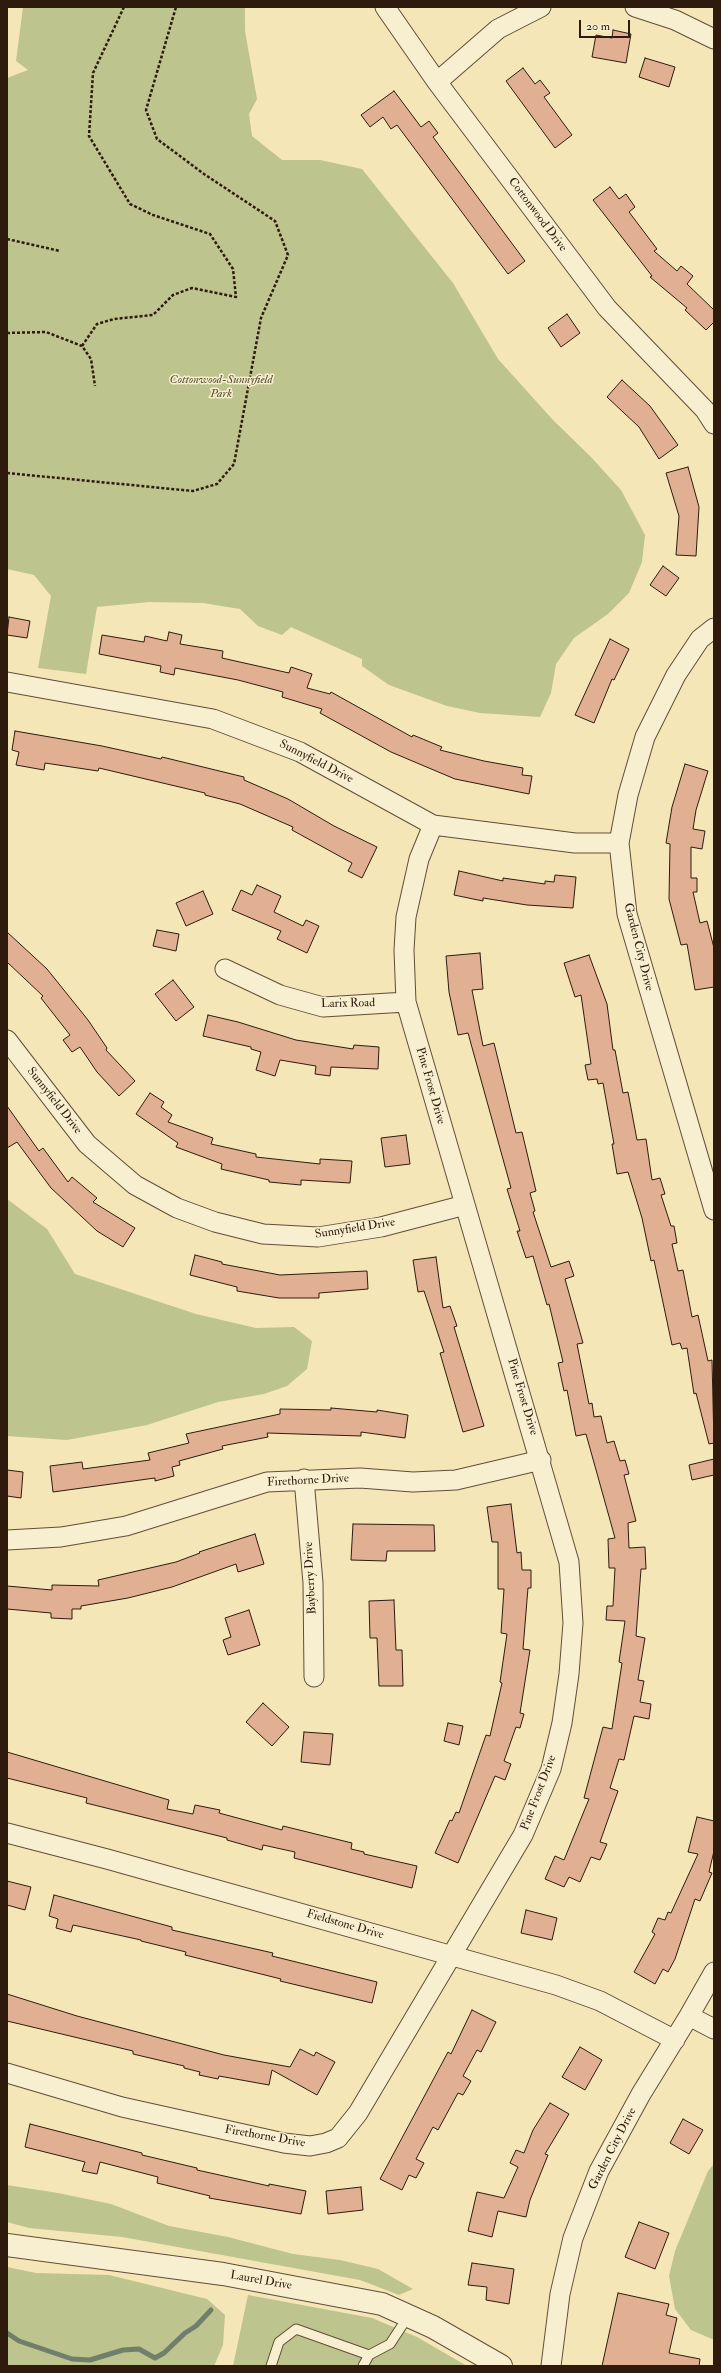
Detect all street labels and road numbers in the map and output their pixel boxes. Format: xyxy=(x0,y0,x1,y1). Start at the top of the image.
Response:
street label: Cottonwood Drive xyxy=(504,175,570,255)
street label: Sunnyfield Drive xyxy=(277,737,355,787)
street label: Garden City Drive xyxy=(620,902,656,992)
street label: Larix Road xyxy=(321,996,375,1012)
street label: Pine Frost Drive xyxy=(412,1046,448,1126)
street label: Sunnyfield Drive xyxy=(23,1065,85,1137)
street label: Sunnyfield Drive xyxy=(314,1216,396,1242)
street label: Pine Frost Drive xyxy=(504,1357,540,1437)
street label: Firethorne Drive xyxy=(267,1472,349,1490)
street label: Bayberry Drive xyxy=(302,1541,320,1615)
street label: Pine Frost Drive xyxy=(518,1753,560,1833)
street label: Fieldstone Drive xyxy=(305,1907,385,1943)
street label: Garden City Drive xyxy=(586,2106,640,2192)
street label: Firethorne Drive xyxy=(224,2123,306,2151)
street label: Laurel Drive xyxy=(229,2268,293,2294)

